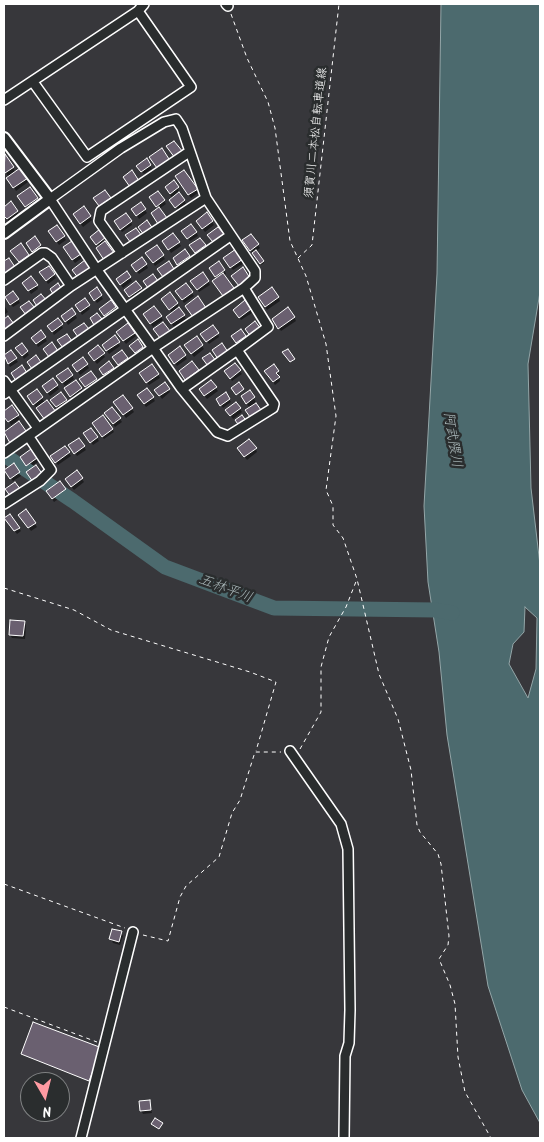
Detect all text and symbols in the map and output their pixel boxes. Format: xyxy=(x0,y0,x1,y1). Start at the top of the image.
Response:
street label: 須賀川二本松自転車道線 xyxy=(303,67,331,199)
water label: 阿武隈川 xyxy=(438,411,464,469)
water label: 五林平川 xyxy=(196,572,254,608)
north arrow xyxy=(20,1072,70,1122)
text: N xyxy=(41,1099,53,1122)

